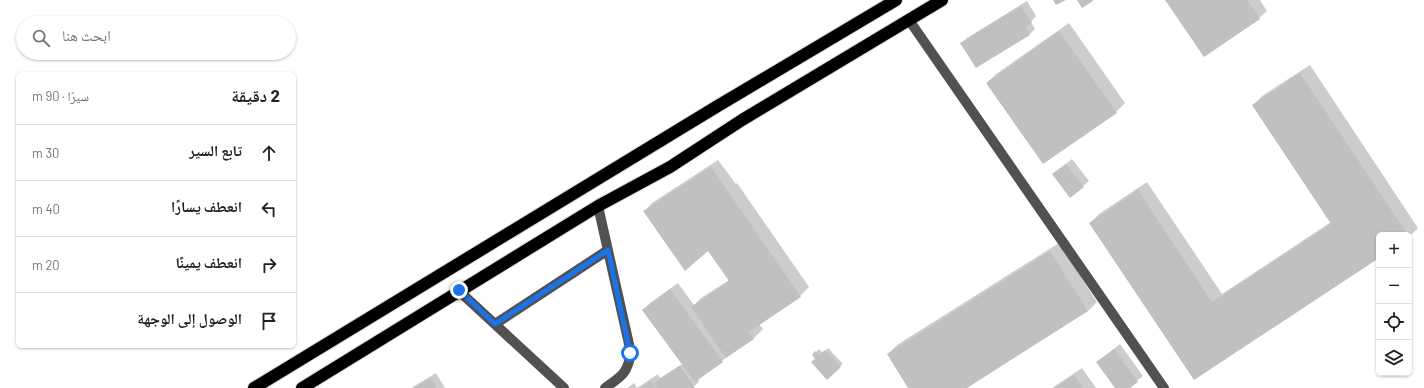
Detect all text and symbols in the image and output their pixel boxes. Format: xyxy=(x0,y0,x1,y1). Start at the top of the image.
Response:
search box xyxy=(16,16,296,60)
text: ابحث هنا xyxy=(62,26,111,44)
icon: search xyxy=(30,27,52,49)
text: 2 دقيقة xyxy=(231,85,280,105)
text: سيرًا · 90 m xyxy=(32,88,89,104)
text: تابع السير xyxy=(189,141,242,159)
icon: ahead xyxy=(258,142,280,164)
text: 30 m xyxy=(32,145,59,161)
text: انعطف يسارًا xyxy=(171,197,242,215)
icon: left xyxy=(258,198,280,220)
text: 40 m xyxy=(32,201,60,217)
map controls xyxy=(1376,232,1412,376)
button: + xyxy=(1376,232,1412,268)
text: انعطف يمينًا xyxy=(175,253,242,271)
icon: right xyxy=(258,254,280,276)
text: 20 m xyxy=(32,257,60,273)
button: − xyxy=(1376,268,1412,304)
route end xyxy=(450,281,468,299)
button: locate xyxy=(1376,304,1412,340)
text: الوصول إلى الوجهة xyxy=(137,309,242,327)
icon: arrive xyxy=(258,310,280,332)
button: layers xyxy=(1376,340,1412,376)
route start xyxy=(621,344,639,362)

